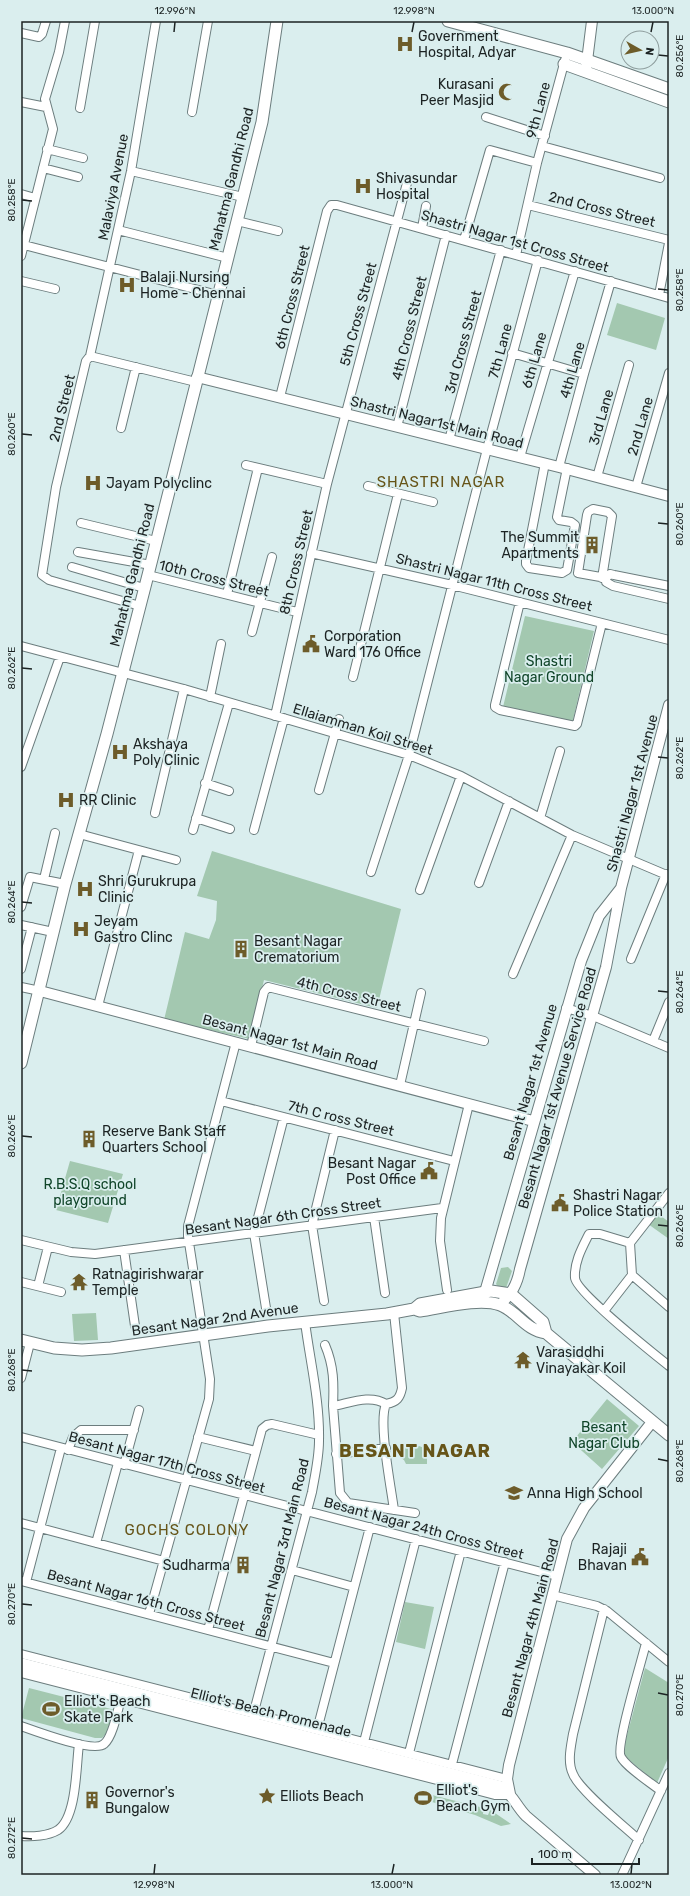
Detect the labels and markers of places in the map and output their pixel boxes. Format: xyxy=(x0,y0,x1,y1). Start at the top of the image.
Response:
place label: Government Hospital, Adyar xyxy=(418,28,517,61)
hospital icon: Government Hospital, Adyar xyxy=(395,34,415,54)
place label: Kurasani Peer Masjid xyxy=(420,76,494,109)
mosque icon: Kurasani Peer Masjid xyxy=(497,82,517,102)
place label: Shivasundar Hospital xyxy=(376,170,458,203)
hospital icon: Shivasundar Hospital xyxy=(353,176,373,196)
place label: Balaji Nursing Home - Chennai xyxy=(140,269,246,302)
hospital icon: Balaji Nursing Home - Chennai xyxy=(117,275,137,295)
hospital icon: Jayam Polyclinc xyxy=(83,473,103,493)
place label: Jayam Polyclinc xyxy=(106,475,212,492)
place label: The Summit Apartments xyxy=(500,529,580,562)
building icon: The Summit Apartments xyxy=(582,535,602,555)
place label: Corporation Ward 176 Office xyxy=(324,628,421,661)
public building icon: Corporation Ward 176 Office xyxy=(301,634,321,654)
place label: Akshaya Poly Clinic xyxy=(133,736,200,769)
hospital icon: Akshaya Poly Clinic xyxy=(110,742,130,762)
hospital icon: RR Clinic xyxy=(56,790,76,810)
place label: RR Clinic xyxy=(79,792,137,809)
place label: Shri Gurukrupa Clinic xyxy=(98,873,196,906)
hospital icon: Shri Gurukrupa Clinic xyxy=(75,879,95,899)
place label: Jeyam Gastro Clinc xyxy=(94,913,173,946)
hospital icon: Jeyam Gastro Clinc xyxy=(71,919,91,939)
place label: Besant Nagar Crematorium xyxy=(254,933,343,966)
building icon: Besant Nagar Crematorium xyxy=(231,939,251,959)
place label: Reserve Bank Staff Quarters School xyxy=(102,1123,226,1156)
building icon: Reserve Bank Staff Quarters School xyxy=(79,1129,99,1149)
place label: Besant Nagar Post Office xyxy=(328,1155,417,1188)
public building icon: Besant Nagar Post Office xyxy=(419,1161,439,1181)
place label: Shastri Nagar Police Station xyxy=(573,1187,663,1220)
public building icon: Shastri Nagar Police Station xyxy=(550,1193,570,1213)
place label: Ratnagirishwarar Temple xyxy=(92,1266,204,1299)
temple icon: Ratnagirishwarar Temple xyxy=(69,1272,89,1292)
place label: Varasiddhi Vinayakar Koil xyxy=(536,1344,626,1377)
temple icon: Varasiddhi Vinayakar Koil xyxy=(513,1350,533,1370)
school or university icon: Anna High School xyxy=(504,1483,524,1503)
place label: Anna High School xyxy=(527,1485,643,1502)
place label: Rajaji Bhavan xyxy=(578,1541,627,1574)
public building icon: Rajaji Bhavan xyxy=(630,1547,650,1567)
building icon: Sudharma xyxy=(233,1555,253,1575)
place label: Sudharma xyxy=(163,1557,230,1574)
place label: Elliot's Beach Skate Park xyxy=(64,1693,151,1726)
sports icon: Elliot's Beach Skate Park xyxy=(41,1699,61,1719)
place label: Elliot's Beach Gym xyxy=(436,1782,510,1815)
place label: Governor's Bungalow xyxy=(105,1784,175,1817)
place icon: Elliots Beach xyxy=(257,1786,277,1806)
place label: Elliots Beach xyxy=(280,1788,364,1805)
sports icon: Elliot's Beach Gym xyxy=(413,1788,433,1808)
building icon: Governor's Bungalow xyxy=(82,1790,102,1810)

